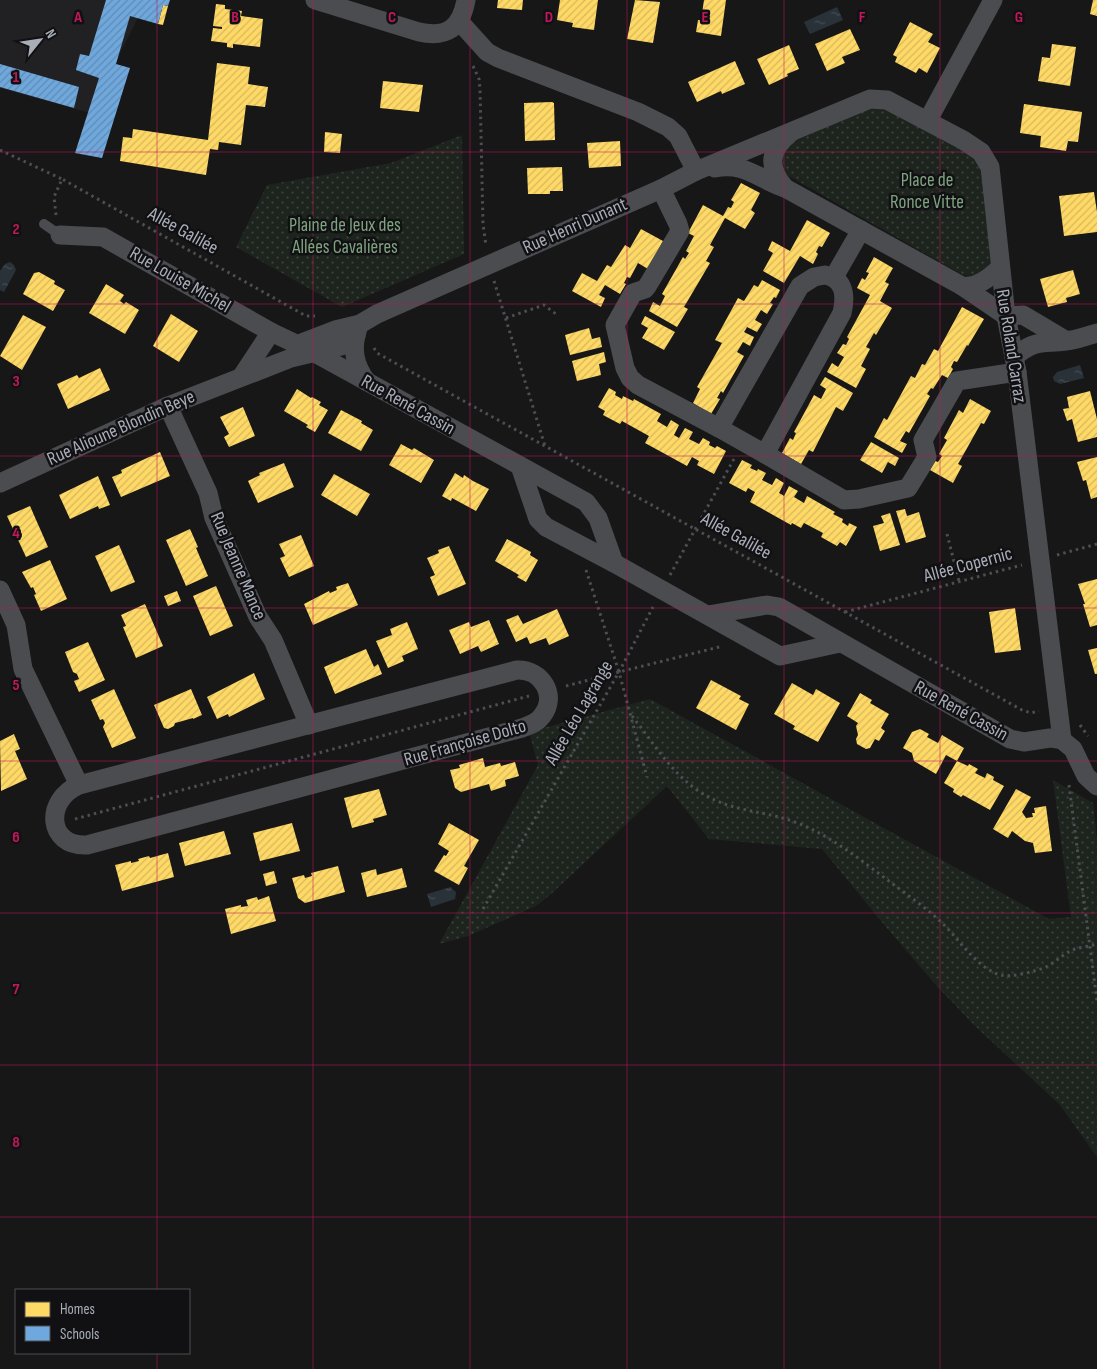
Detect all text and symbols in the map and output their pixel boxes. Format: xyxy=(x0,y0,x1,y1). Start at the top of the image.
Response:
text: A xyxy=(73,8,82,27)
text: B xyxy=(231,8,239,27)
text: C xyxy=(388,8,396,27)
text: D xyxy=(545,8,553,27)
text: E xyxy=(702,8,709,27)
text: F xyxy=(859,8,866,27)
text: G xyxy=(1015,8,1023,27)
north arrow xyxy=(15,15,65,65)
text: N xyxy=(42,26,60,41)
text: 1 xyxy=(13,68,20,87)
park label: Place de Ronce Vitte xyxy=(890,169,964,214)
street label: Rue Henri Dunant xyxy=(519,193,631,259)
street label: Allée Galilée xyxy=(143,202,222,260)
park label: Plaine de Jeux des Allées Cavalières xyxy=(289,214,401,259)
text: 2 xyxy=(12,220,20,239)
street label: Rue Louise Michel xyxy=(125,242,235,318)
street label: Rue Roland Carraz xyxy=(991,288,1031,405)
street label: Rue René Cassin xyxy=(357,370,459,440)
text: 3 xyxy=(12,372,20,391)
street label: Rue Alioune Blondin Beye xyxy=(44,385,198,471)
street label: Allée Galilée xyxy=(696,507,775,565)
street label: Rue Jeanne Mance xyxy=(205,509,271,623)
text: 4 xyxy=(12,524,20,543)
street label: Allée Copernic xyxy=(920,542,1015,588)
street label: Allée Léo Lagrange xyxy=(539,657,618,770)
text: 5 xyxy=(12,676,20,695)
street label: Rue René Cassin xyxy=(910,676,1012,746)
street label: Rue Françoise Dolto xyxy=(401,715,529,771)
text: 6 xyxy=(12,828,20,847)
text: 7 xyxy=(13,980,20,999)
text: 8 xyxy=(12,1133,20,1152)
legend xyxy=(15,1289,190,1354)
text: Homes xyxy=(60,1300,95,1319)
text: Schools xyxy=(60,1325,99,1344)

